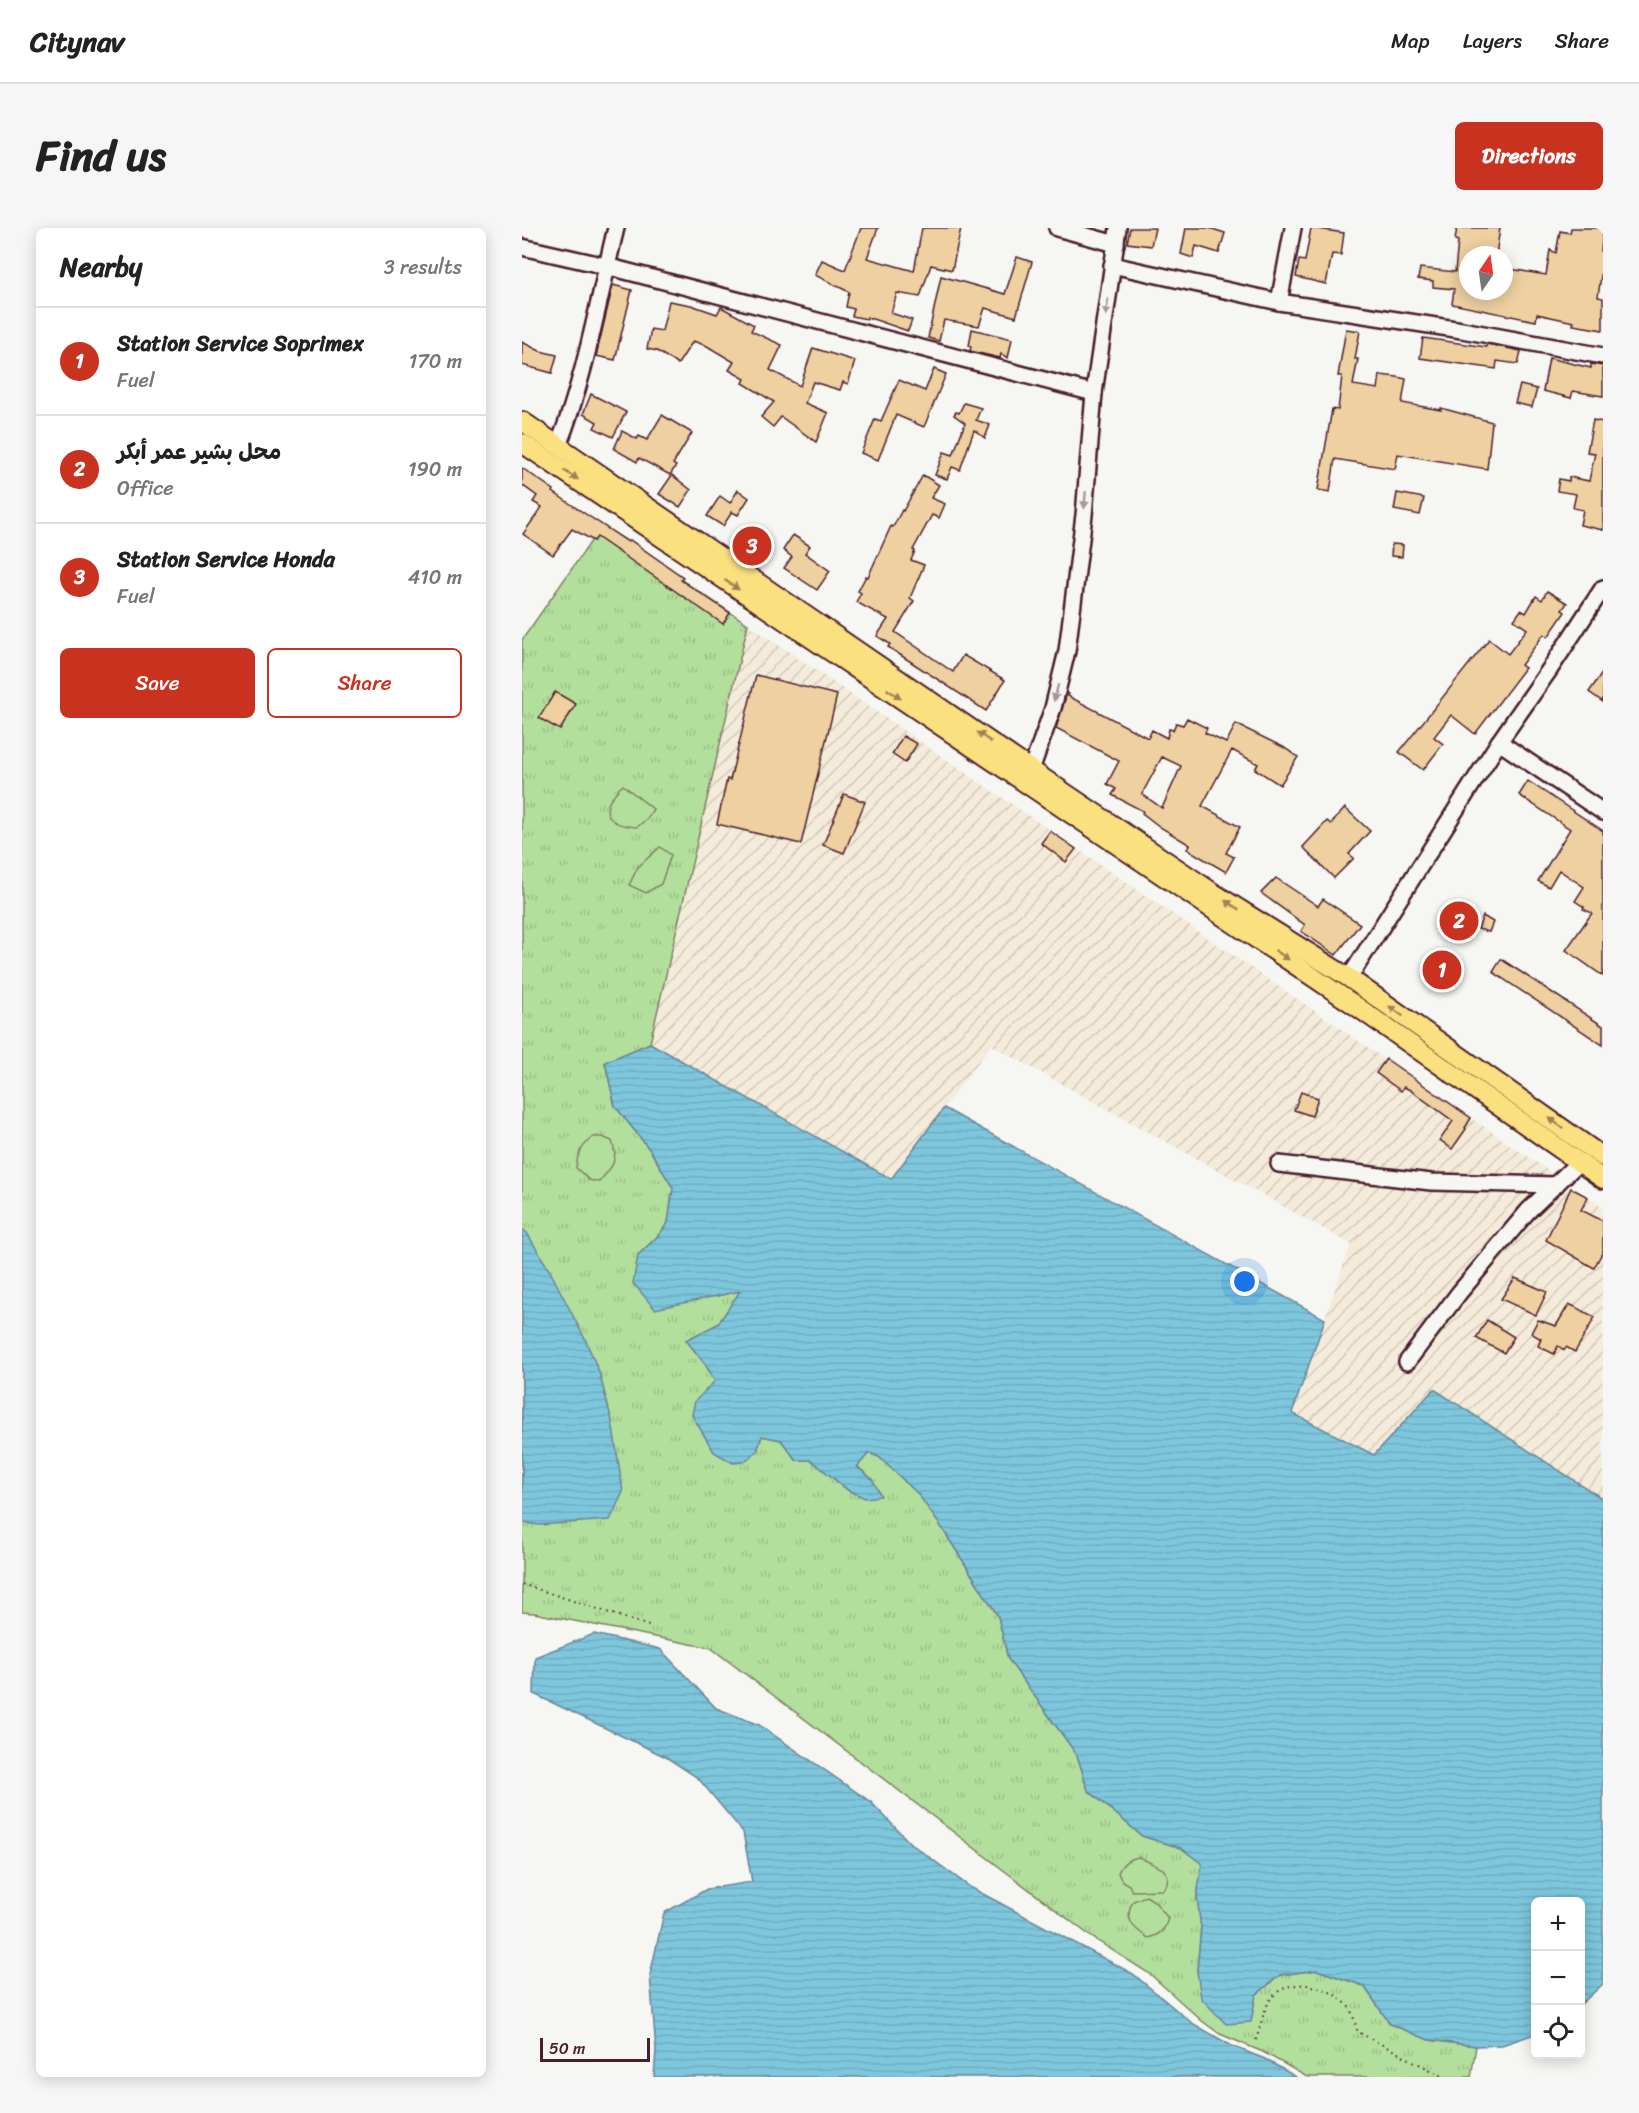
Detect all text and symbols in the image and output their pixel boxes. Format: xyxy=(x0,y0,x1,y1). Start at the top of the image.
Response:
text: Citynav xyxy=(30,17,124,66)
text: Map xyxy=(1391,22,1430,60)
text: Layers xyxy=(1463,22,1522,60)
text: Share xyxy=(1555,22,1609,60)
text: Find us xyxy=(36,119,166,193)
button: Directions xyxy=(1455,122,1603,190)
text: Nearby xyxy=(60,244,142,290)
north arrow xyxy=(1459,246,1513,300)
text: 3 results xyxy=(384,250,462,285)
one-way arrow xyxy=(1102,297,1112,316)
text: Station Service Soprimex xyxy=(117,324,364,363)
text: 1 xyxy=(75,344,84,379)
text: 170 m xyxy=(409,344,462,379)
text: Fuel xyxy=(117,363,155,398)
text: محل بشير عمر أبكر xyxy=(117,432,281,471)
text: 2 xyxy=(74,452,85,487)
text: 190 m xyxy=(408,452,462,487)
one-way arrow xyxy=(563,470,579,481)
text: Office xyxy=(117,471,173,506)
one-way arrow xyxy=(1081,491,1090,510)
pin: 3 xyxy=(732,524,772,568)
text: Station Service Honda xyxy=(117,540,335,579)
text: 3 xyxy=(74,560,85,595)
text: 410 m xyxy=(408,560,462,595)
text: Fuel xyxy=(117,579,155,614)
one-way arrow xyxy=(724,579,740,591)
button: Save xyxy=(60,648,255,718)
button: Share xyxy=(267,648,462,718)
one-way arrow xyxy=(1051,684,1061,702)
one-way arrow xyxy=(885,689,902,700)
one-way arrow xyxy=(976,731,992,743)
pin: 2 xyxy=(1440,898,1478,944)
one-way arrow xyxy=(1224,899,1241,910)
pin: 1 xyxy=(1422,948,1462,992)
one-way arrow xyxy=(1274,950,1290,961)
one-way arrow xyxy=(1388,1006,1404,1017)
one-way arrow xyxy=(1548,1117,1564,1129)
your location xyxy=(1230,1267,1259,1296)
map controls xyxy=(1531,1897,1585,2059)
button: + xyxy=(1531,1897,1585,1951)
button: − xyxy=(1531,1951,1585,2005)
button: locate xyxy=(1531,2005,1585,2059)
text: 50 m xyxy=(549,2034,585,2063)
scale bar xyxy=(540,2035,650,2062)

